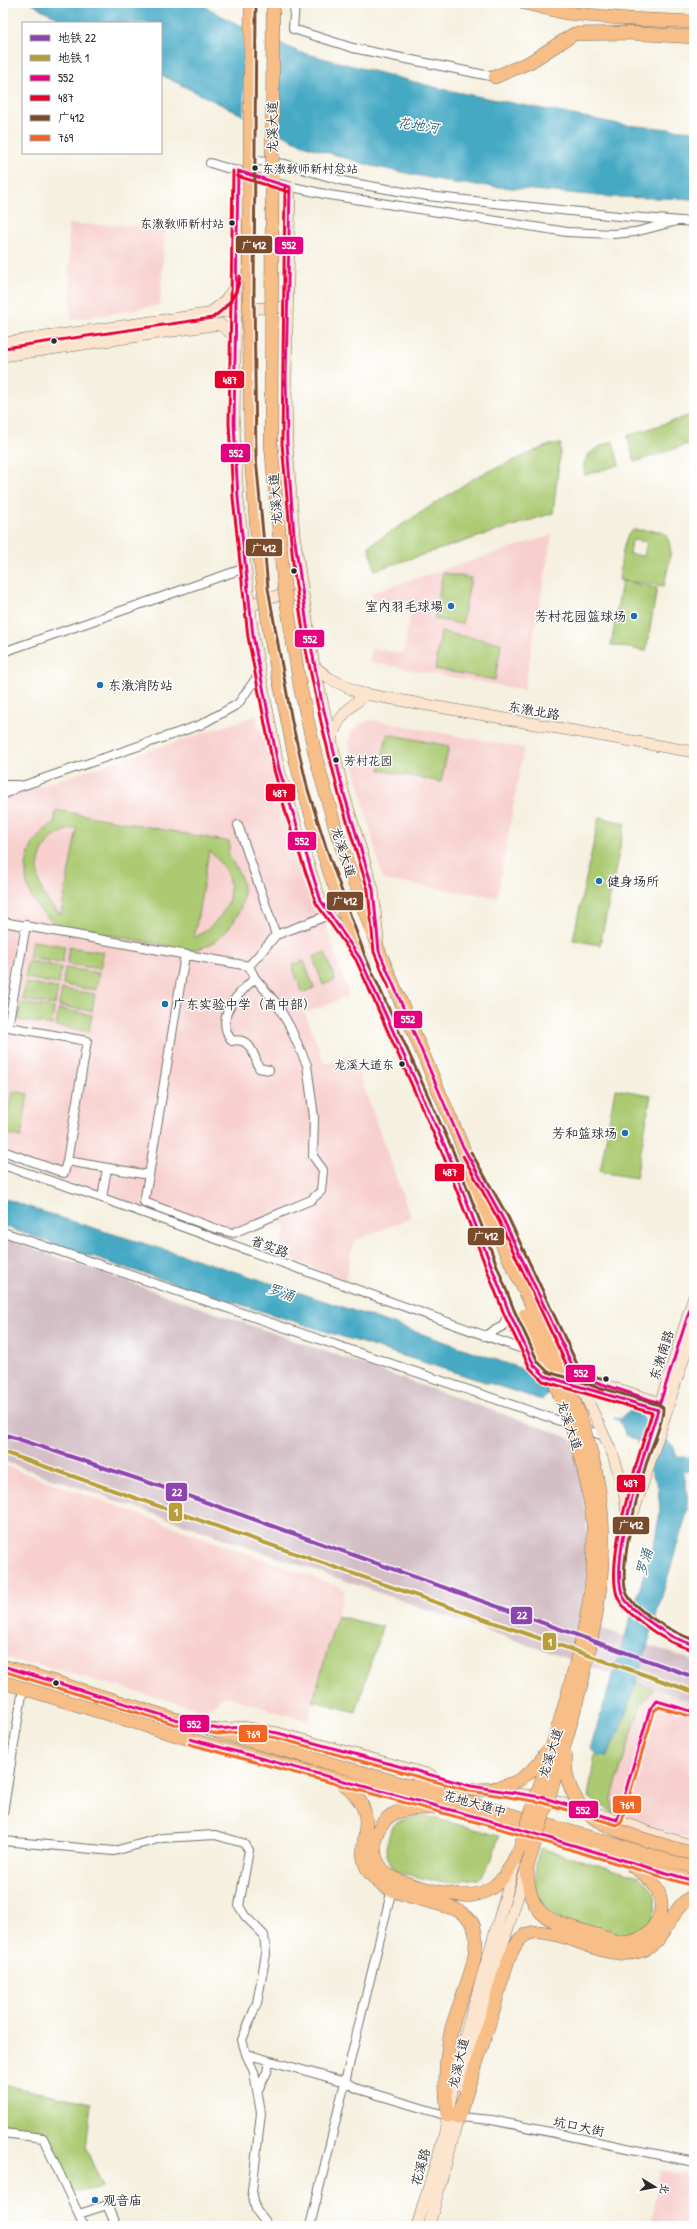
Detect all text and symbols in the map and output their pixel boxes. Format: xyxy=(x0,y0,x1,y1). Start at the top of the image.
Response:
legend xyxy=(22,22,162,154)
text: 地铁 22 xyxy=(58,29,96,46)
text: 地铁 1 xyxy=(58,49,89,66)
text: 552 xyxy=(58,69,74,86)
text: 487 xyxy=(58,89,74,106)
street label: 龙溪大道 xyxy=(263,101,281,153)
text: 广412 xyxy=(58,109,85,126)
water label: 花地河 xyxy=(396,112,442,137)
text: 769 xyxy=(58,129,74,146)
place label: 东漖教师新村总站 xyxy=(262,160,358,177)
marker: 东漖教师新村总站 xyxy=(250,163,260,173)
place label: 东漖教师新村站 xyxy=(140,215,224,232)
marker: 东漖教师新村站 xyxy=(227,218,237,228)
line badge: 广412 xyxy=(235,235,273,254)
line badge: 552 xyxy=(274,236,304,255)
text: 广412 xyxy=(242,238,267,252)
text: 552 xyxy=(282,238,297,252)
unlabelled marker xyxy=(49,336,59,346)
line badge: 487 xyxy=(214,370,245,389)
text: 487 xyxy=(223,373,238,387)
line badge: 552 xyxy=(220,443,251,463)
text: 552 xyxy=(229,446,244,460)
street label: 龙溪大道 xyxy=(264,472,286,526)
line badge: 广412 xyxy=(245,538,283,557)
text: 广412 xyxy=(252,541,277,555)
unlabelled marker xyxy=(289,566,299,576)
place label: 室內羽毛球場 xyxy=(365,597,443,615)
marker: 室內羽毛球場 xyxy=(446,601,456,611)
place label: 芳村花园篮球场 xyxy=(535,607,626,625)
marker: 芳村花园篮球场 xyxy=(629,611,639,621)
line badge: 552 xyxy=(294,629,325,648)
text: 552 xyxy=(303,632,318,646)
place label: 东漖消防站 xyxy=(108,676,173,694)
marker: 东漖消防站 xyxy=(95,680,105,690)
street label: 东漖北路 xyxy=(507,697,561,723)
place label: 芳村花园 xyxy=(344,752,392,769)
marker: 芳村花园 xyxy=(331,755,341,765)
line badge: 487 xyxy=(265,783,296,802)
text: 487 xyxy=(273,786,288,800)
street label: 龙溪大道 xyxy=(327,824,361,880)
line badge: 552 xyxy=(287,831,317,851)
text: 552 xyxy=(295,834,310,848)
place label: 健身场所 xyxy=(607,872,659,890)
marker: 健身场所 xyxy=(594,876,604,886)
line badge: 广412 xyxy=(326,891,364,911)
text: 广412 xyxy=(333,894,358,908)
place label: 广东实验中学（高中部） xyxy=(173,995,316,1013)
marker: 广东实验中学（高中部） xyxy=(160,999,170,1009)
line badge: 552 xyxy=(393,1010,423,1029)
text: 552 xyxy=(401,1012,416,1026)
place label: 龙溪大道东 xyxy=(334,1056,394,1073)
marker: 龙溪大道东 xyxy=(397,1059,407,1069)
place label: 芳和篮球场 xyxy=(552,1124,617,1142)
marker: 芳和篮球场 xyxy=(620,1128,630,1138)
line badge: 487 xyxy=(434,1163,465,1182)
text: 487 xyxy=(443,1165,458,1179)
line badge: 广412 xyxy=(467,1227,505,1246)
text: 广412 xyxy=(474,1229,499,1243)
street label: 省实路 xyxy=(249,1231,291,1261)
water label: 罗涌 xyxy=(265,1278,298,1305)
street label: 东漖南路 xyxy=(644,1327,678,1383)
line badge: 552 xyxy=(565,1364,596,1383)
text: 552 xyxy=(574,1366,589,1380)
unlabelled marker xyxy=(601,1374,611,1384)
street label: 龙溪大道 xyxy=(553,1397,587,1453)
line badge: 487 xyxy=(616,1474,646,1493)
text: 487 xyxy=(624,1476,639,1490)
line badge: 22 xyxy=(165,1482,188,1502)
text: 22 xyxy=(172,1485,183,1499)
line badge: 1 xyxy=(168,1502,183,1522)
text: 1 xyxy=(174,1505,178,1519)
line badge: 广412 xyxy=(612,1516,650,1535)
text: 广412 xyxy=(619,1518,644,1532)
water label: 罗涌 xyxy=(631,1545,657,1578)
line badge: 22 xyxy=(510,1606,533,1625)
text: 22 xyxy=(517,1608,528,1622)
line badge: 1 xyxy=(542,1632,557,1651)
text: 1 xyxy=(548,1635,552,1649)
unlabelled marker xyxy=(51,1678,61,1688)
line badge: 552 xyxy=(179,1714,210,1733)
text: 552 xyxy=(187,1717,202,1731)
line badge: 769 xyxy=(238,1724,268,1743)
street label: 龙溪大道 xyxy=(533,1725,567,1781)
text: 769 xyxy=(245,1727,260,1741)
street label: 花地大道中 xyxy=(441,1785,509,1821)
line badge: 769 xyxy=(612,1795,642,1814)
text: 769 xyxy=(619,1798,634,1812)
line badge: 552 xyxy=(568,1800,599,1819)
text: 552 xyxy=(576,1803,591,1817)
street label: 龙溪大道 xyxy=(443,2036,473,2090)
street label: 坑口大街 xyxy=(552,2112,606,2140)
street label: 花溪路 xyxy=(406,2146,434,2188)
north arrow xyxy=(635,2167,675,2207)
text: 北 xyxy=(657,2182,673,2195)
place label: 观音庙 xyxy=(103,2191,142,2209)
marker: 观音庙 xyxy=(90,2195,100,2205)

